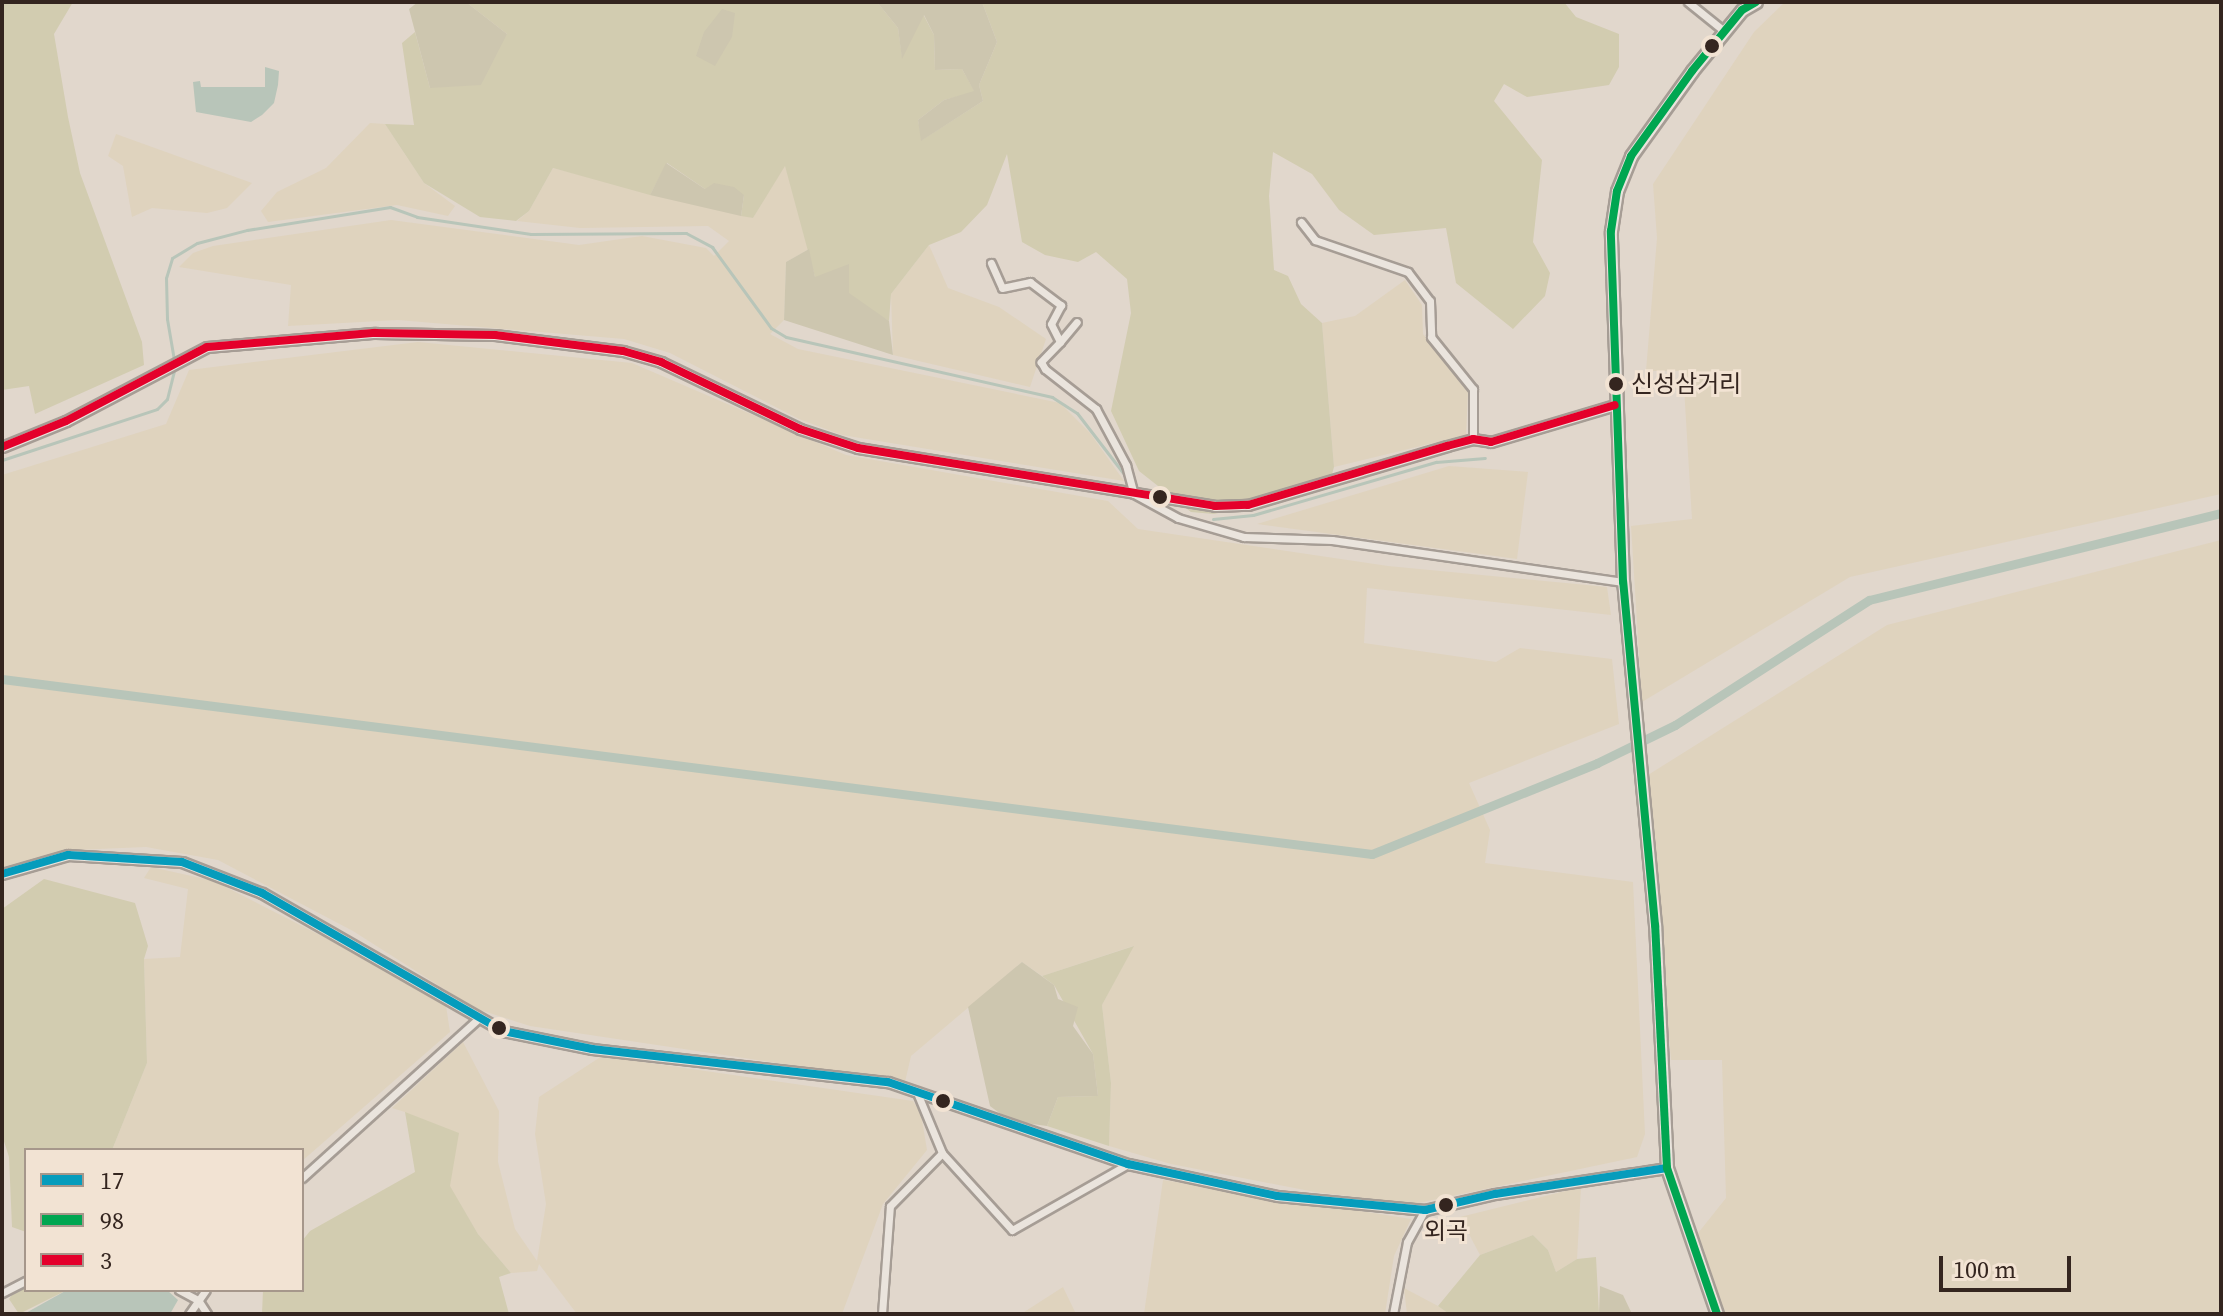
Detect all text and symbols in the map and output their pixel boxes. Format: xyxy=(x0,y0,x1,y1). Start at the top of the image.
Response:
unlabelled marker xyxy=(1704,38,1720,54)
place label: 신성삼거리 xyxy=(1631,370,1741,398)
marker: 신성삼거리 xyxy=(1608,376,1624,392)
unlabelled marker xyxy=(1152,489,1168,505)
unlabelled marker xyxy=(491,1020,507,1036)
unlabelled marker xyxy=(935,1093,951,1109)
legend xyxy=(24,1148,304,1292)
text: 17 xyxy=(100,1164,124,1197)
marker: 외곡 xyxy=(1438,1197,1454,1213)
text: 98 xyxy=(100,1204,124,1237)
place label: 외곡 xyxy=(1424,1217,1468,1245)
scale bar xyxy=(1943,1240,2075,1290)
text: 3 xyxy=(100,1244,112,1277)
text: 100 m xyxy=(1953,1253,2016,1286)

